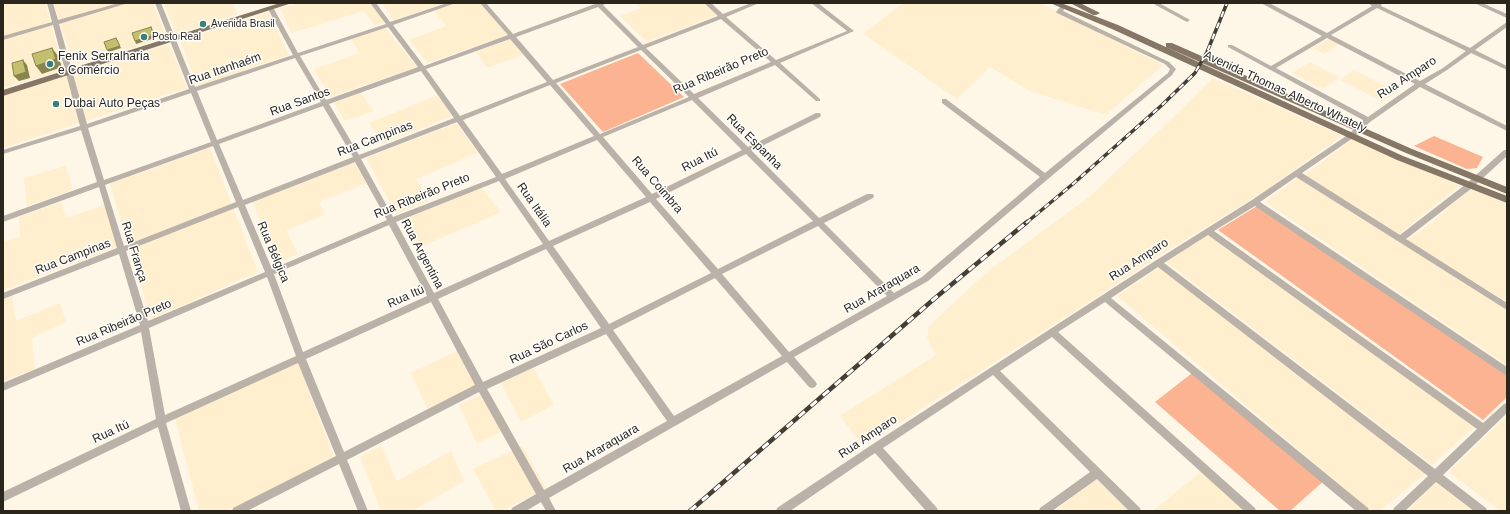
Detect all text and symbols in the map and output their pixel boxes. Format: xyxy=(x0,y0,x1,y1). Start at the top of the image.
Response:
place label: Avenida Brasil xyxy=(211,18,275,30)
marker: Avenida Brasil xyxy=(198,19,208,29)
place label: Posto Real xyxy=(152,31,201,43)
marker: Posto Real xyxy=(139,32,149,42)
street label: Rua Ribeirão Preto xyxy=(671,44,771,98)
street label: Avenida Thomas Alberto Whately xyxy=(1201,48,1369,136)
place label: Fenix Serralharia e Comércio xyxy=(58,50,149,78)
street label: Rua Itanhaém xyxy=(187,50,263,88)
street label: Rua Amparo xyxy=(1375,54,1439,102)
marker: Fenix Serralharia e Comércio xyxy=(45,59,55,69)
street label: Rua Santos xyxy=(268,85,332,119)
place label: Dubai Auto Peças xyxy=(64,97,160,111)
marker: Dubai Auto Peças xyxy=(51,99,61,109)
street label: Rua Espanha xyxy=(723,111,785,173)
street label: Rua Campinas xyxy=(335,118,415,160)
street label: Rua Itú xyxy=(679,145,721,175)
street label: Rua Coimbra xyxy=(628,154,686,216)
street label: Rua Ribeirão Preto xyxy=(372,170,472,222)
street label: Rua Itália xyxy=(514,180,554,230)
street label: Rua Argentina xyxy=(398,217,446,291)
street label: Rua Bélgica xyxy=(254,219,292,285)
street label: Rua França xyxy=(118,220,150,284)
street label: Rua Campinas xyxy=(33,236,113,278)
street label: Rua Amparo xyxy=(1107,236,1171,284)
street label: Rua Araraquara xyxy=(841,261,923,317)
street label: Rua Itú xyxy=(385,283,427,311)
street label: Rua Ribeirão Preto xyxy=(74,296,174,350)
street label: Rua São Carlos xyxy=(508,319,590,367)
street label: Rua Amparo xyxy=(836,412,900,462)
street label: Rua Itú xyxy=(90,417,132,447)
street label: Rua Araraquara xyxy=(560,421,642,477)

